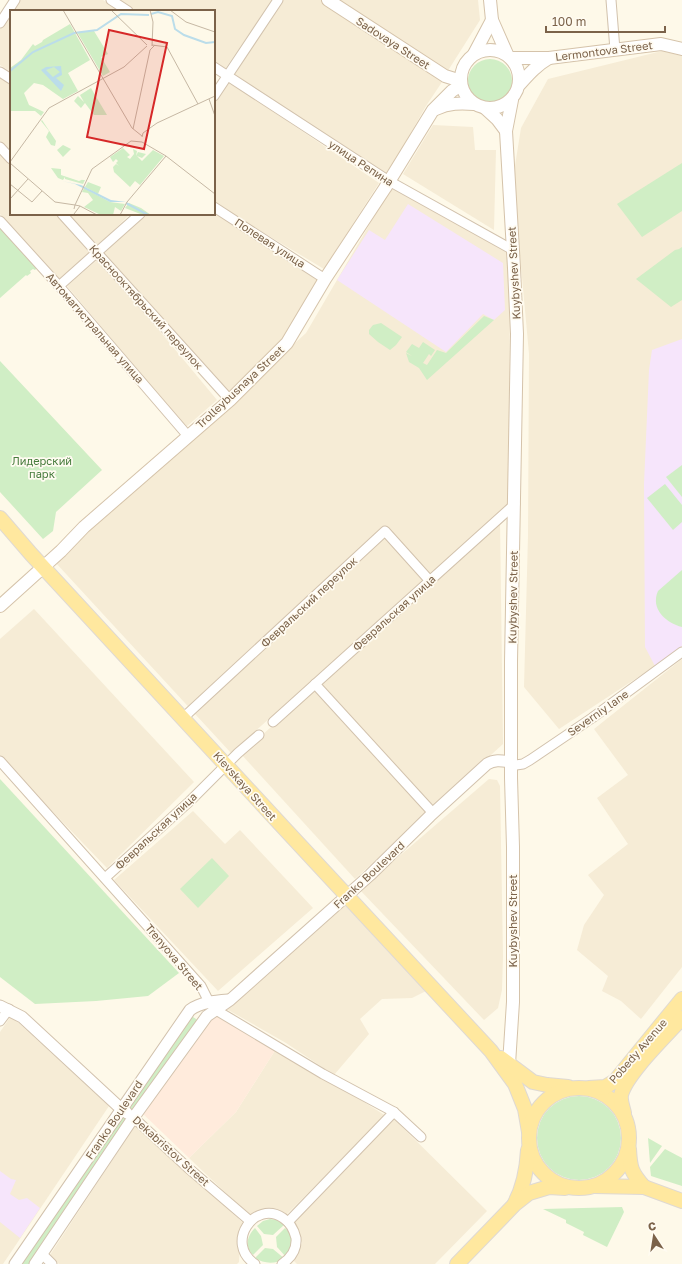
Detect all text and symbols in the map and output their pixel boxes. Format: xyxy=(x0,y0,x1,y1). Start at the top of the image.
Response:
scale bar xyxy=(546,8,665,34)
inset map xyxy=(10,10,215,215)
street label: Sadovaya Street xyxy=(354,14,433,71)
text: 100 m xyxy=(552,14,586,29)
street label: Lermontova Street xyxy=(555,38,653,63)
street label: улица Репина xyxy=(326,137,396,188)
street label: Полевая улица xyxy=(233,215,308,270)
street label: Kuybyshev Street xyxy=(505,226,522,320)
street label: Краснооктябрьский переулок xyxy=(87,242,206,372)
street label: Автомагистральная улица xyxy=(44,270,147,386)
street label: Trolleybusnaya Street xyxy=(193,343,286,431)
park label: Лидерский парк xyxy=(12,454,72,480)
street label: Kuybyshev Street xyxy=(505,550,520,644)
street label: Февральский переулок xyxy=(258,553,360,650)
street label: Февральская улица xyxy=(350,572,438,653)
street label: Severniy lane xyxy=(565,687,631,738)
street label: Kievskaya Street xyxy=(211,749,280,823)
street label: Февральская улица xyxy=(112,789,199,872)
street label: Franko Boulevard xyxy=(330,838,407,911)
street label: Kuybyshev Street xyxy=(506,874,519,968)
street label: Trenyova Street xyxy=(143,921,206,992)
street label: Pobedy Avenue xyxy=(606,1016,669,1086)
street label: Franko Boulevard xyxy=(82,1078,145,1162)
street label: Dekabristov Street xyxy=(130,1113,212,1188)
north arrow xyxy=(634,1216,674,1256)
text: С xyxy=(647,1219,657,1233)

